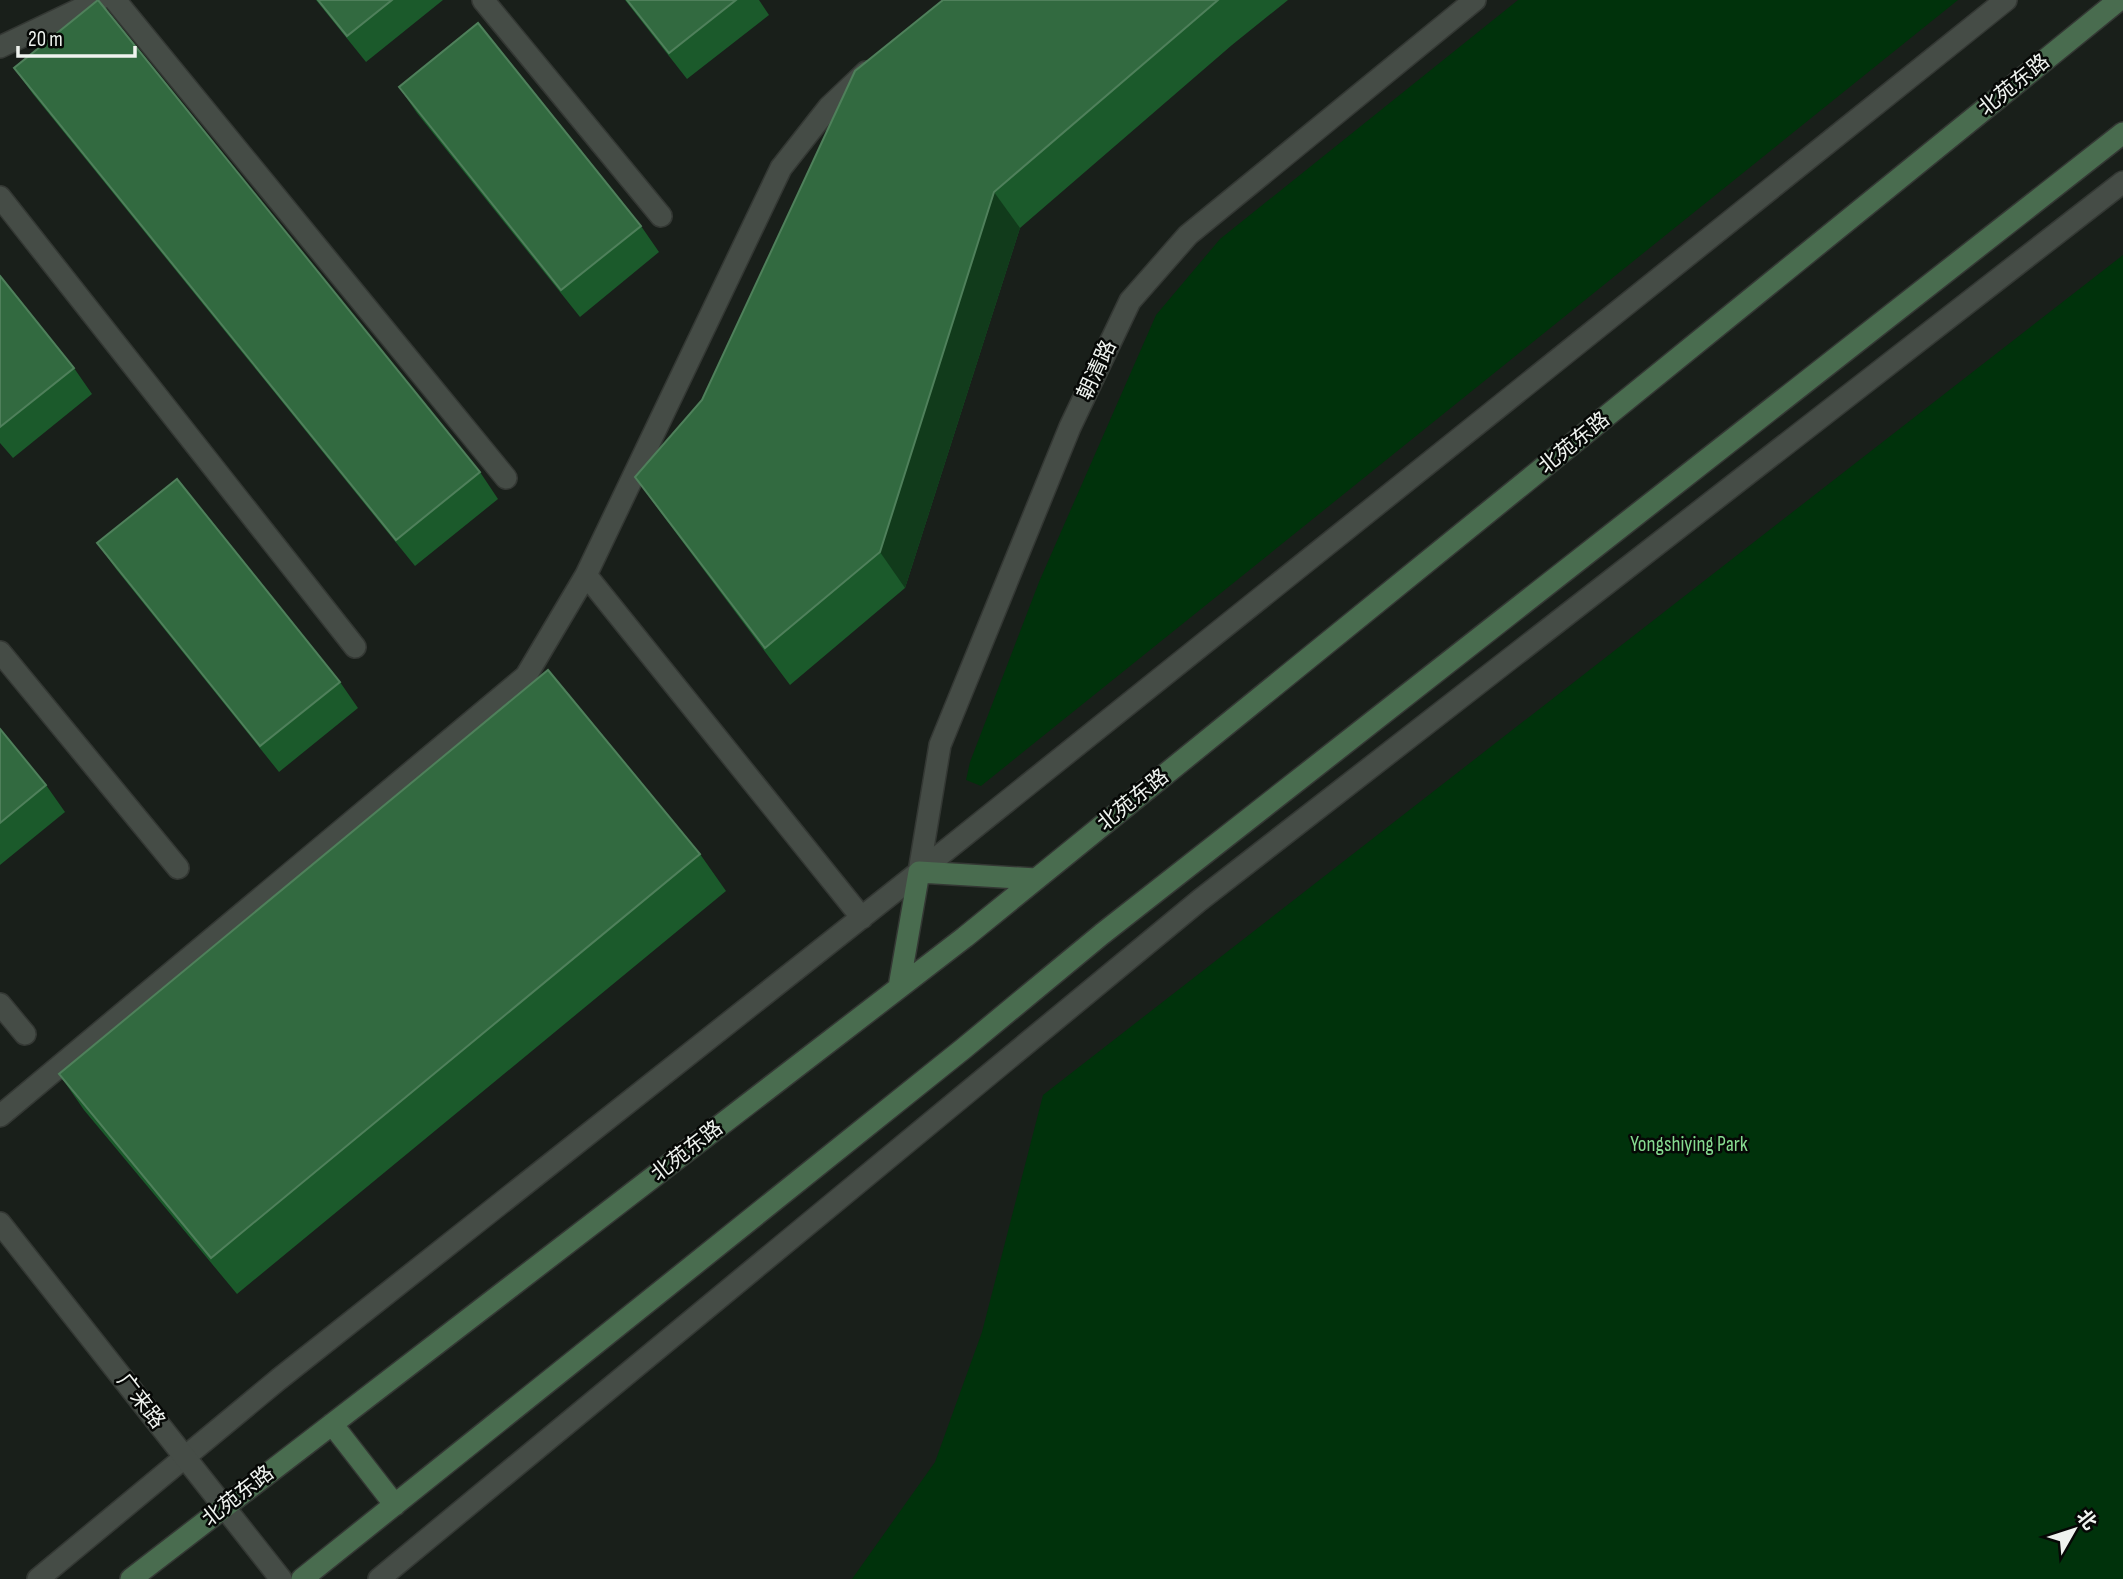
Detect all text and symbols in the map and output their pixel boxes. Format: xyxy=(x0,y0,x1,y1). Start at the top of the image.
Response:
scale bar xyxy=(18,14,135,58)
text: 20 m xyxy=(28,27,63,52)
street label: 北苑东路 xyxy=(1973,49,2055,121)
street label: 朝清路 xyxy=(1072,336,1122,404)
street label: 北苑东路 xyxy=(1533,407,1615,479)
street label: 北苑东路 xyxy=(1092,764,1174,836)
street label: 北苑东路 xyxy=(646,1115,728,1187)
park label: Yongshiying Park xyxy=(1630,1132,1748,1157)
street label: 广来路 xyxy=(112,1368,170,1434)
street label: 北苑东路 xyxy=(197,1460,279,1532)
north arrow xyxy=(2039,1495,2109,1565)
text: 北 xyxy=(2071,1506,2101,1535)

